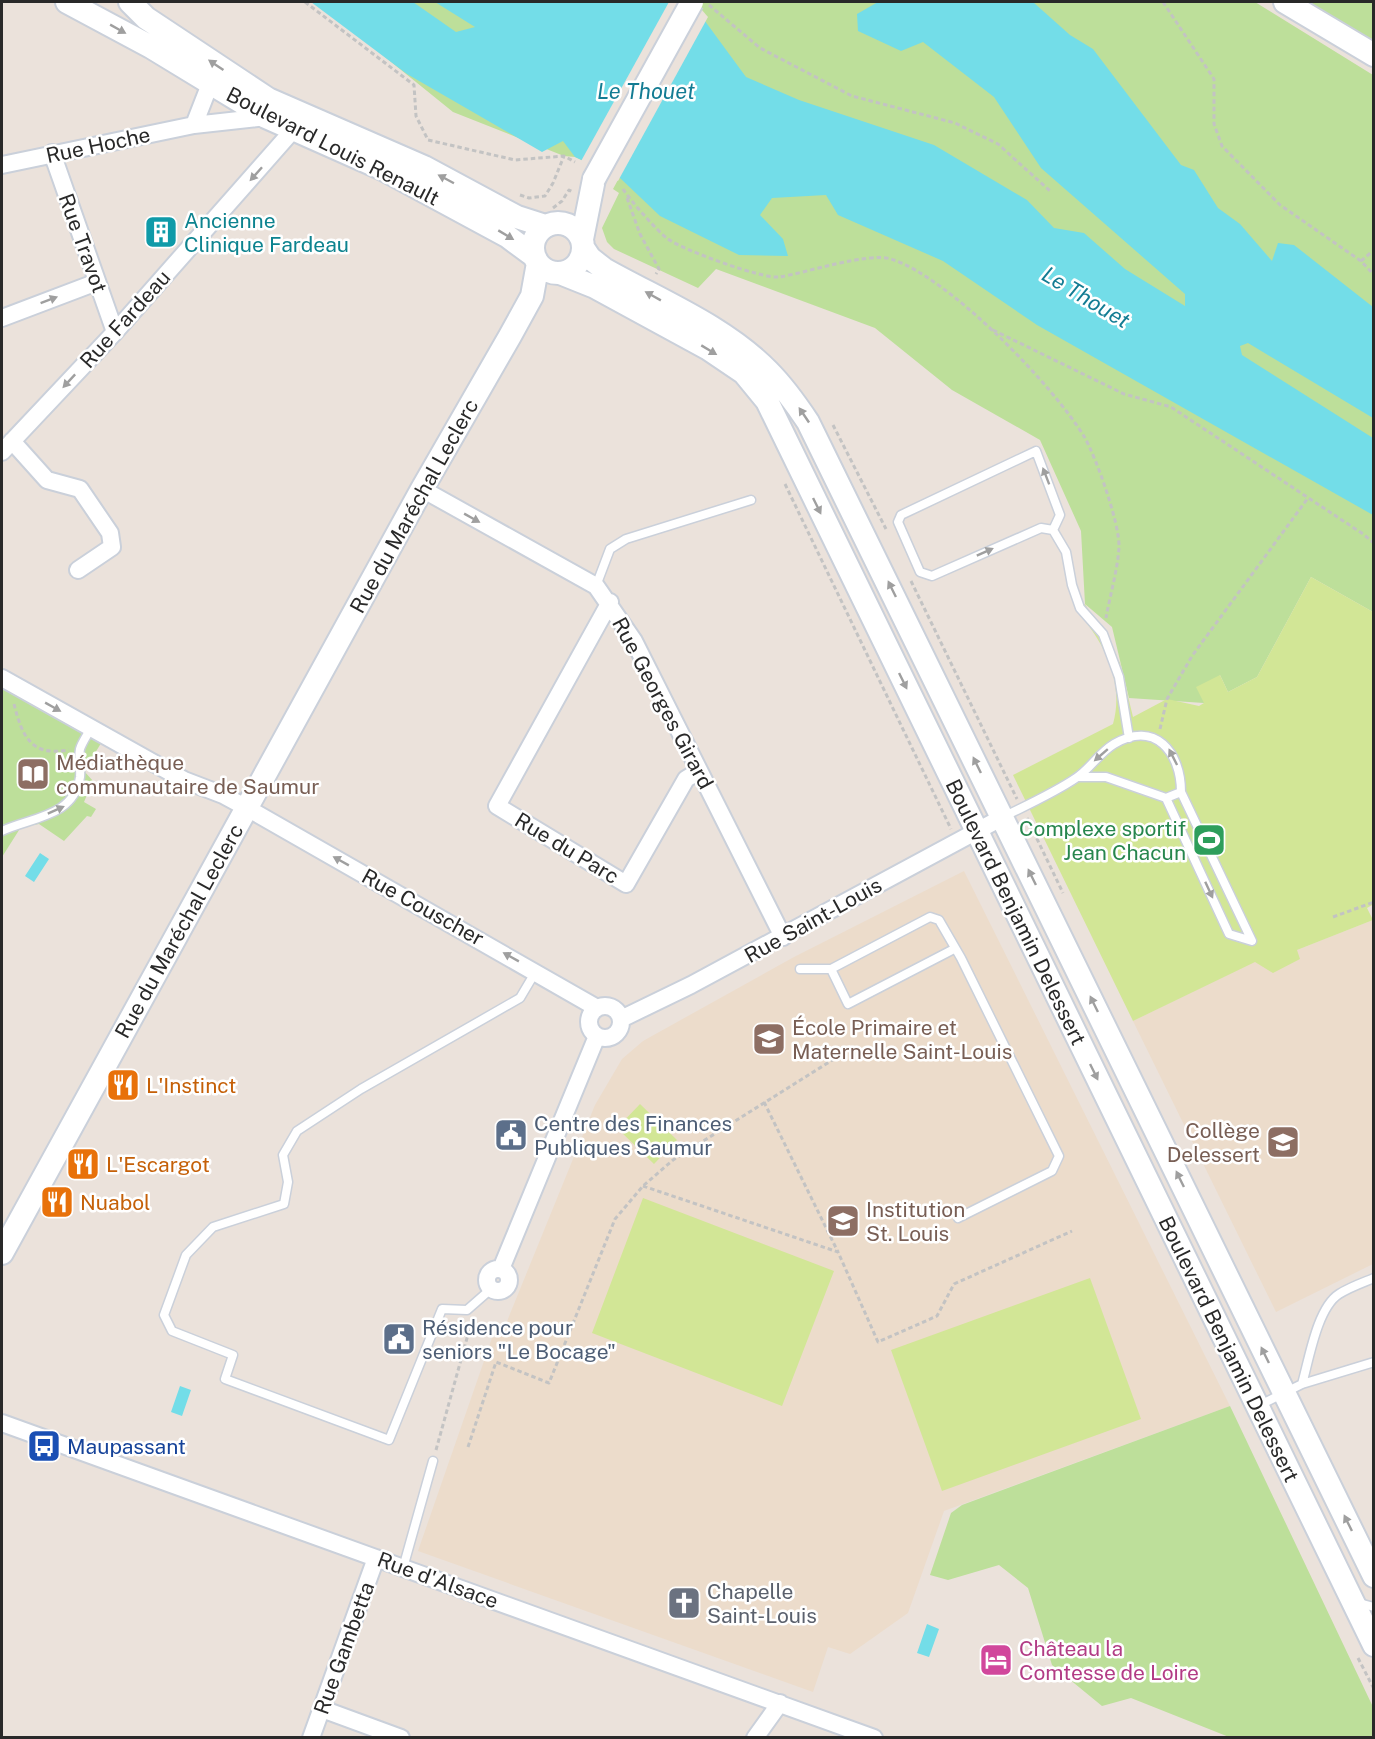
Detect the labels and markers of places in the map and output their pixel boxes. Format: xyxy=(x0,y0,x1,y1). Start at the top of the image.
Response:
place label: Ancienne Clinique Fardeau xyxy=(184,208,349,257)
building icon: Ancienne Clinique Fardeau xyxy=(143,214,179,250)
place label: Médiathèque communautaire de Saumur xyxy=(56,750,319,799)
library icon: Médiathèque communautaire de Saumur xyxy=(15,756,51,792)
place label: Complexe sportif Jean Chacun xyxy=(1019,816,1186,865)
sports icon: Complexe sportif Jean Chacun xyxy=(1191,822,1227,858)
place label: École Primaire et Maternelle Saint-Louis xyxy=(792,1015,1012,1064)
school or university icon: École Primaire et Maternelle Saint-Louis xyxy=(751,1021,787,1057)
restaurant icon: L'Instinct xyxy=(105,1067,141,1103)
place label: L'Instinct xyxy=(146,1073,236,1098)
place label: Centre des Finances Publiques Saumur xyxy=(534,1111,732,1160)
public building icon: Centre des Finances Publiques Saumur xyxy=(493,1117,529,1153)
place label: Collège Delessert xyxy=(1167,1118,1260,1167)
school or university icon: Collège Delessert xyxy=(1265,1124,1301,1160)
restaurant icon: L'Escargot xyxy=(65,1146,101,1182)
place label: L'Escargot xyxy=(106,1152,210,1177)
restaurant icon: Nuabol xyxy=(39,1184,75,1220)
place label: Nuabol xyxy=(80,1190,150,1215)
place label: Institution St. Louis xyxy=(866,1197,965,1246)
school or university icon: Institution St. Louis xyxy=(825,1203,861,1239)
place label: Résidence pour seniors "Le Bocage" xyxy=(422,1315,616,1364)
public building icon: Résidence pour seniors "Le Bocage" xyxy=(381,1321,417,1357)
bus stop icon: Maupassant xyxy=(26,1428,62,1464)
place label: Maupassant xyxy=(67,1434,186,1459)
place label: Chapelle Saint-Louis xyxy=(707,1579,817,1628)
church icon: Chapelle Saint-Louis xyxy=(666,1585,702,1621)
place label: Château la Comtesse de Loire xyxy=(1019,1636,1199,1685)
hotel icon: Château la Comtesse de Loire xyxy=(978,1642,1014,1678)

